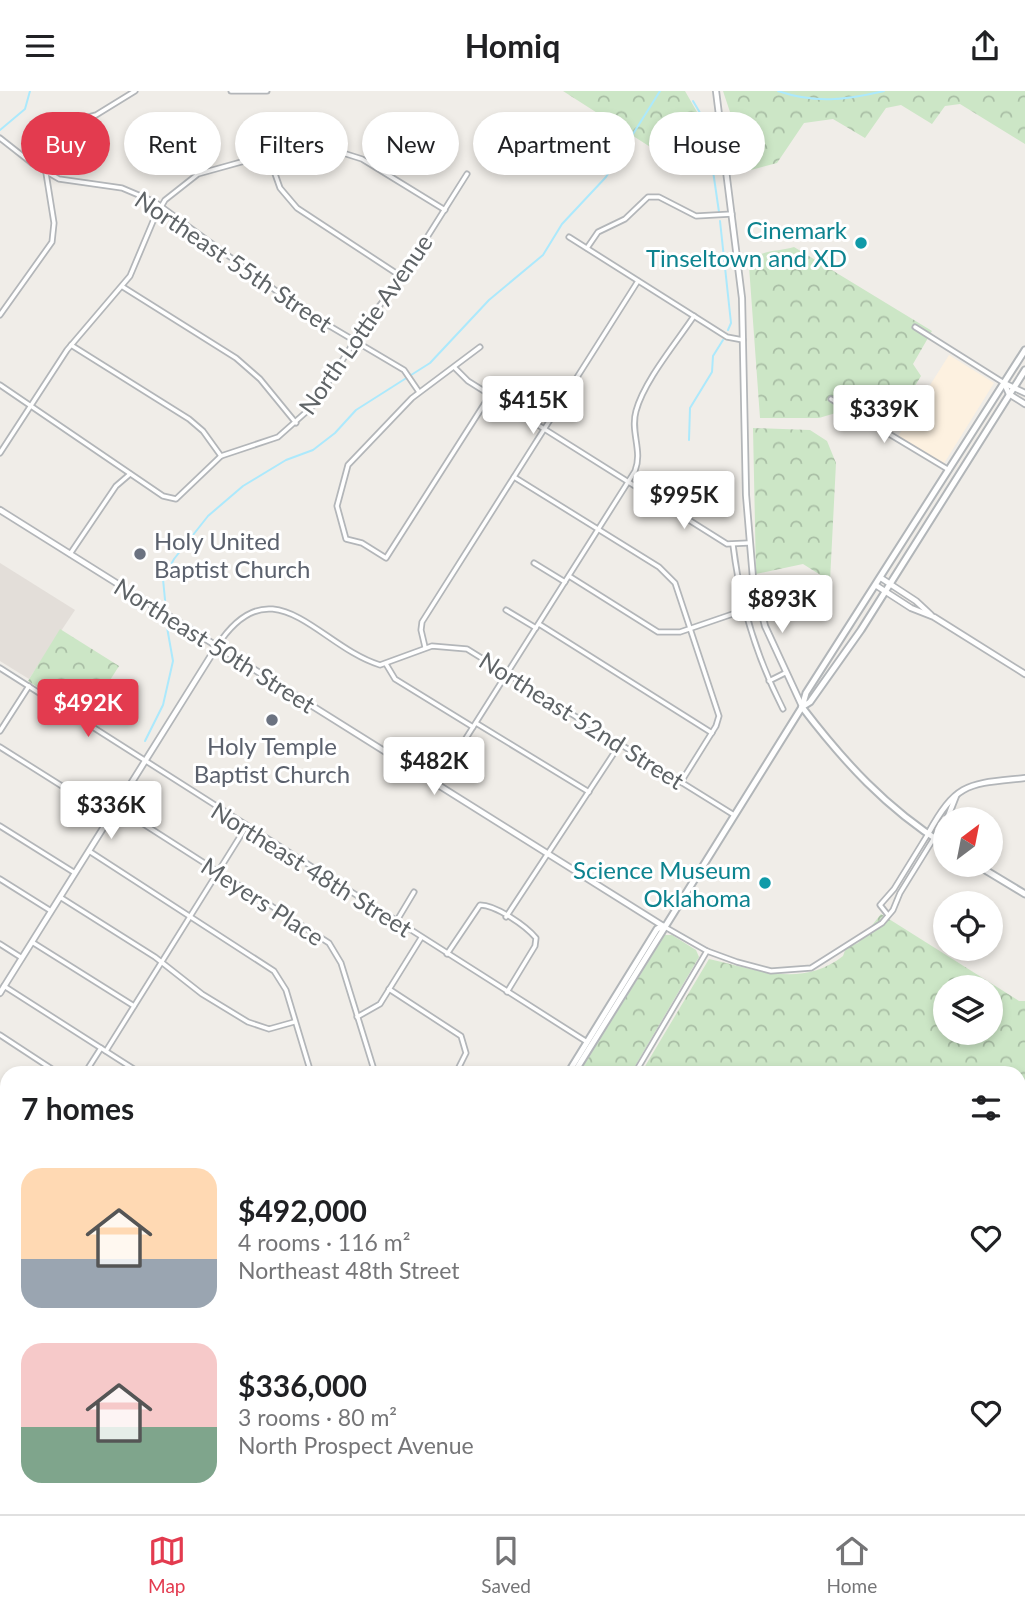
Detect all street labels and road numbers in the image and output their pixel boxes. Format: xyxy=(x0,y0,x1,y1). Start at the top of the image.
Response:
street label: Northeast 55th Street xyxy=(130,184,338,338)
street label: North Lottie Avenue xyxy=(292,228,438,420)
street label: Northeast 50th Street xyxy=(109,571,321,719)
street label: Northeast 52nd Street xyxy=(474,645,690,795)
street label: Northeast 48th Street xyxy=(206,795,418,943)
street label: Meyers Place xyxy=(196,851,330,951)

